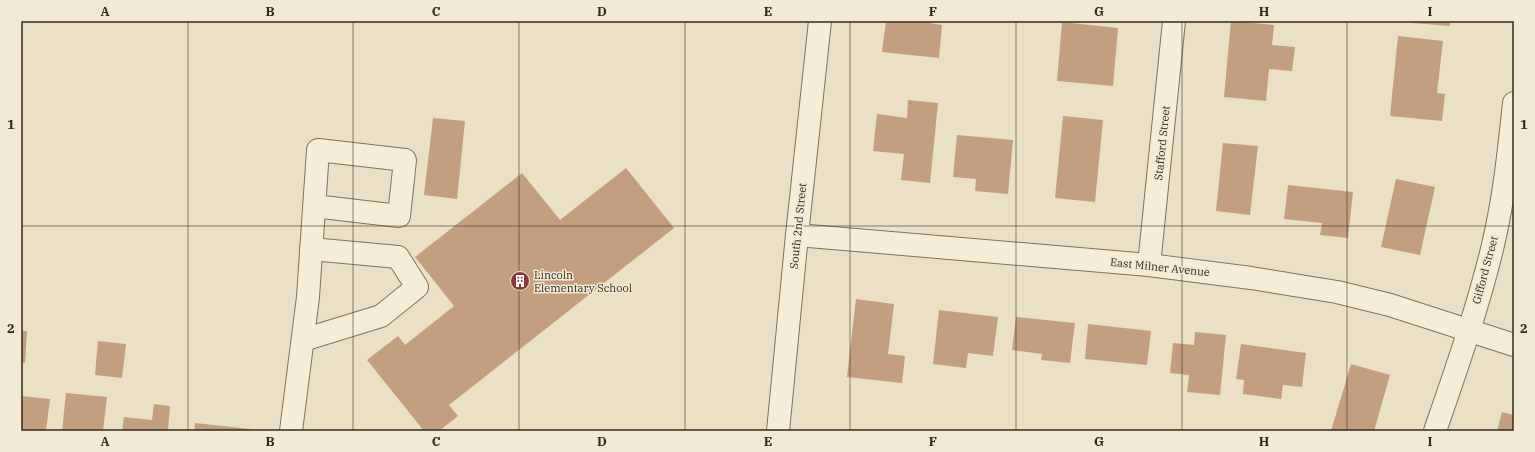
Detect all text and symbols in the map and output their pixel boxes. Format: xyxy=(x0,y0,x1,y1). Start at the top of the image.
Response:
text: A xyxy=(100,3,110,20)
text: B xyxy=(265,3,275,20)
text: C xyxy=(432,3,441,20)
text: D xyxy=(597,3,607,20)
text: E xyxy=(764,3,772,20)
text: F xyxy=(929,3,937,20)
text: G xyxy=(1094,3,1104,20)
text: H xyxy=(1259,3,1270,20)
text: I xyxy=(1428,3,1433,20)
street label: Stafford Street xyxy=(1151,105,1173,181)
text: 1 xyxy=(7,116,15,133)
text: 1 xyxy=(1520,116,1528,133)
street label: South 2nd Street xyxy=(787,182,809,270)
street label: Gifford Street xyxy=(1469,234,1501,306)
street label: East Milner Avenue xyxy=(1109,255,1211,279)
place label: Lincoln Elementary School xyxy=(534,268,632,295)
building icon: Lincoln Elementary School xyxy=(509,270,531,292)
text: 2 xyxy=(7,320,15,337)
text: 2 xyxy=(1520,320,1528,337)
text: A xyxy=(100,433,110,450)
text: B xyxy=(265,433,275,450)
text: C xyxy=(432,433,441,450)
text: D xyxy=(597,433,607,450)
text: E xyxy=(764,433,772,450)
text: F xyxy=(929,433,937,450)
text: G xyxy=(1094,433,1104,450)
text: H xyxy=(1259,433,1270,450)
text: I xyxy=(1428,433,1433,450)

